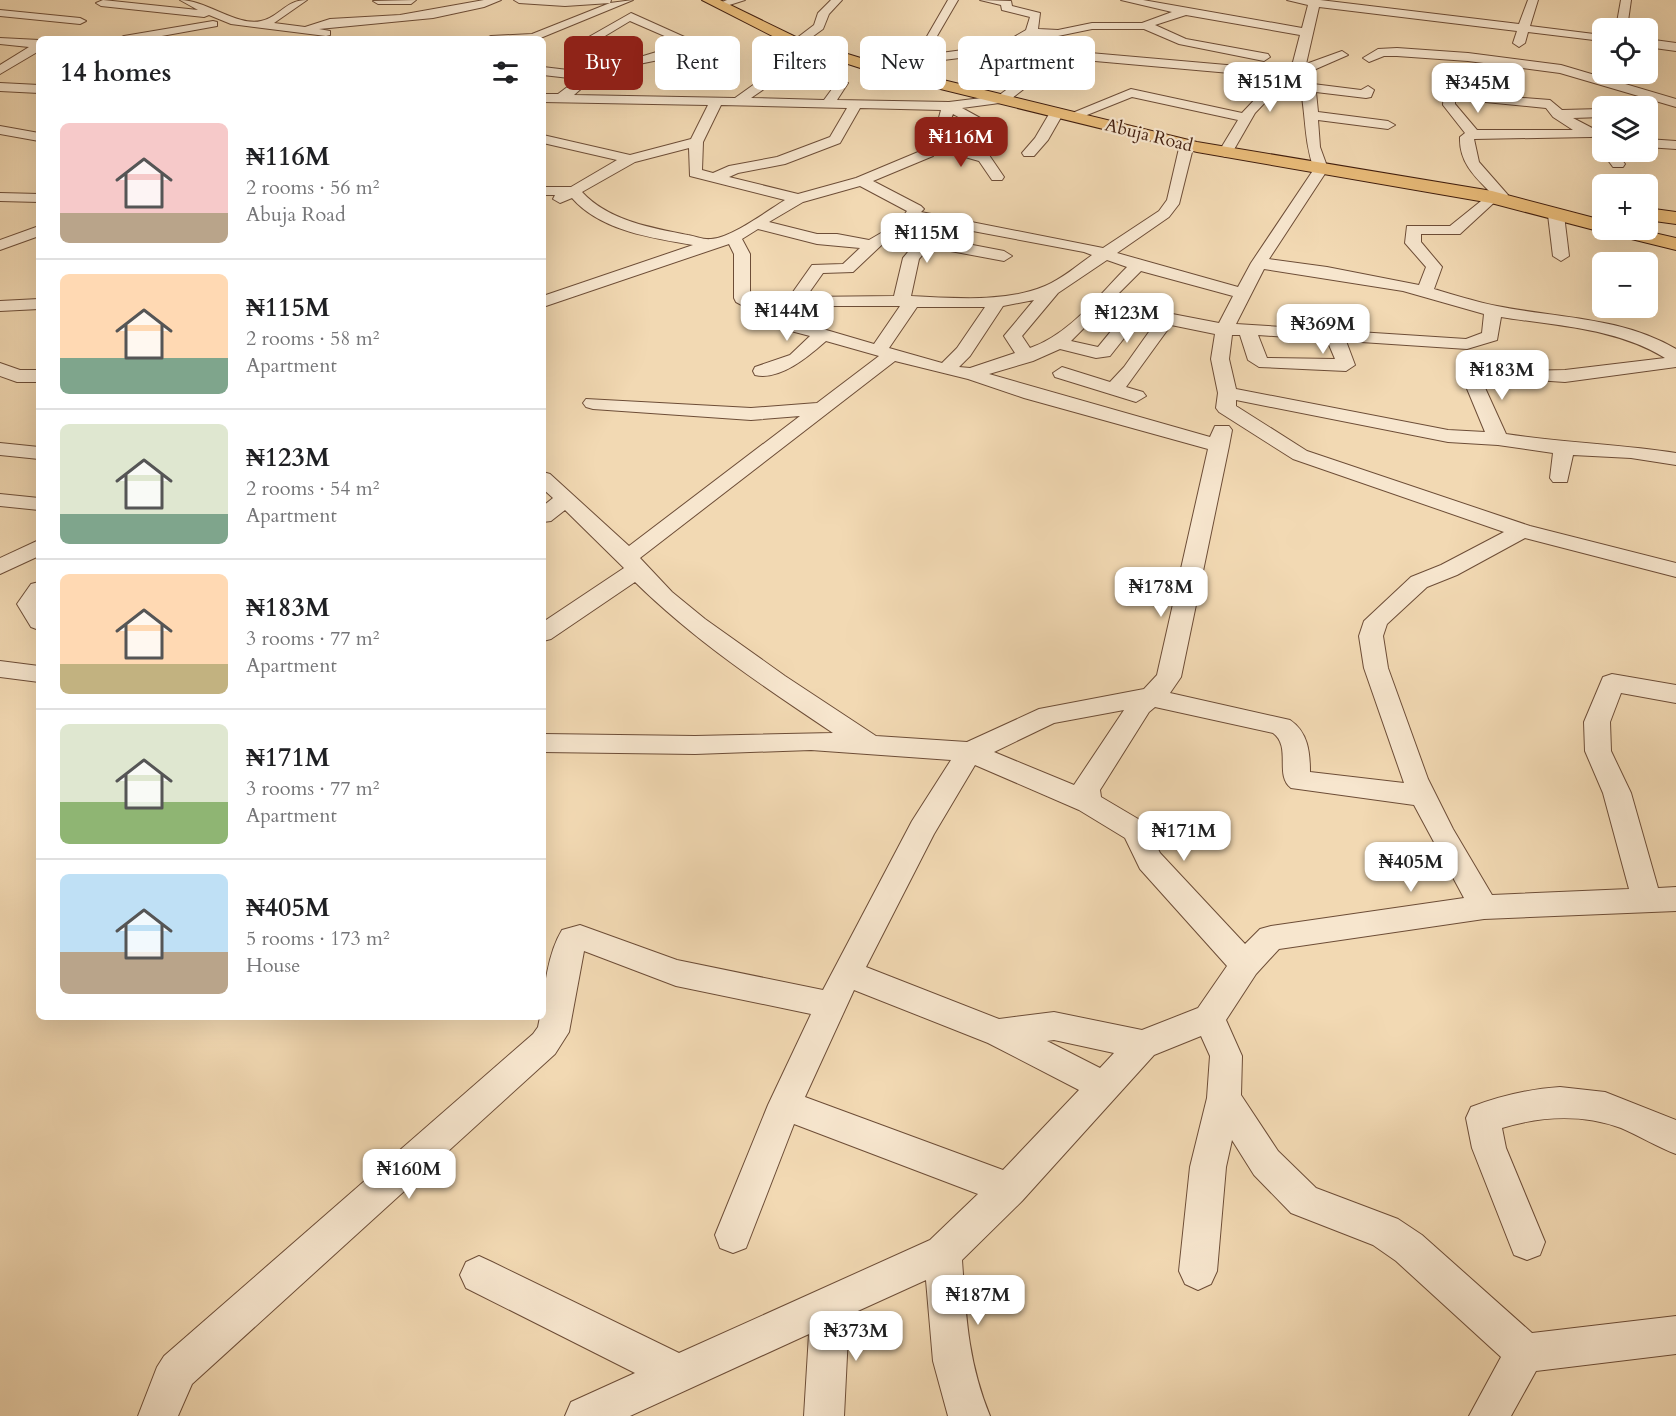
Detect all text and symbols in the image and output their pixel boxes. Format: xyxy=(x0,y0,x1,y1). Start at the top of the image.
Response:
map controls xyxy=(1592,18,1658,318)
button: locate xyxy=(1592,18,1658,84)
chip: Buy xyxy=(564,36,643,90)
chip: Rent xyxy=(655,36,740,90)
chip: Filters xyxy=(752,36,848,90)
chip: New xyxy=(860,36,946,90)
chip: Apartment xyxy=(958,36,1095,90)
text: 14 homes xyxy=(60,55,171,90)
icon: filters xyxy=(489,56,522,89)
pin: ₦151M xyxy=(1228,62,1312,113)
pin: ₦345M xyxy=(1436,63,1520,114)
text: ₦151M xyxy=(1238,68,1302,95)
text: ₦345M xyxy=(1446,69,1510,96)
button: layers xyxy=(1592,96,1658,162)
street label: Abuja Road xyxy=(1102,113,1196,159)
pin: ₦116M xyxy=(919,117,1003,168)
text: ₦116M xyxy=(929,123,993,150)
text: ₦116M xyxy=(246,139,330,174)
icon: home xyxy=(108,147,180,219)
text: 2 rooms · 56 m² xyxy=(246,174,379,201)
button: + xyxy=(1592,174,1658,240)
text: Abuja Road xyxy=(246,201,346,228)
pin: ₦115M xyxy=(885,213,969,264)
text: ₦115M xyxy=(895,219,959,246)
button: − xyxy=(1592,252,1658,318)
text: ₦115M xyxy=(246,290,330,325)
pin: ₦144M xyxy=(745,291,829,342)
pin: ₦123M xyxy=(1085,293,1169,344)
text: ₦144M xyxy=(755,297,819,324)
icon: home xyxy=(108,298,180,370)
text: ₦123M xyxy=(1095,299,1159,326)
pin: ₦369M xyxy=(1281,304,1365,355)
text: ₦369M xyxy=(1291,310,1355,337)
text: 2 rooms · 58 m² xyxy=(246,325,379,352)
pin: ₦183M xyxy=(1460,350,1544,401)
text: Apartment xyxy=(246,352,337,379)
text: ₦183M xyxy=(1470,356,1534,383)
text: ₦123M xyxy=(246,440,330,475)
icon: home xyxy=(108,448,180,520)
text: 2 rooms · 54 m² xyxy=(246,475,379,502)
text: Apartment xyxy=(246,502,337,529)
pin: ₦178M xyxy=(1119,567,1203,618)
text: ₦178M xyxy=(1129,573,1193,600)
text: ₦183M xyxy=(246,590,330,625)
icon: home xyxy=(108,598,180,670)
text: 3 rooms · 77 m² xyxy=(246,625,379,652)
text: Apartment xyxy=(246,652,337,679)
text: ₦171M xyxy=(246,740,330,775)
icon: home xyxy=(108,748,180,820)
text: 3 rooms · 77 m² xyxy=(246,775,379,802)
text: Apartment xyxy=(246,802,337,829)
pin: ₦171M xyxy=(1142,811,1226,862)
text: ₦171M xyxy=(1152,817,1216,844)
pin: ₦405M xyxy=(1369,842,1453,893)
text: ₦405M xyxy=(1379,848,1443,875)
text: ₦405M xyxy=(246,890,330,925)
icon: home xyxy=(108,898,180,970)
text: 5 rooms · 173 m² xyxy=(246,925,390,952)
text: House xyxy=(246,952,300,979)
pin: ₦160M xyxy=(367,1149,451,1200)
text: ₦160M xyxy=(377,1155,441,1182)
pin: ₦187M xyxy=(936,1275,1020,1326)
text: ₦187M xyxy=(946,1281,1010,1308)
pin: ₦373M xyxy=(814,1311,898,1362)
text: ₦373M xyxy=(824,1317,888,1344)

